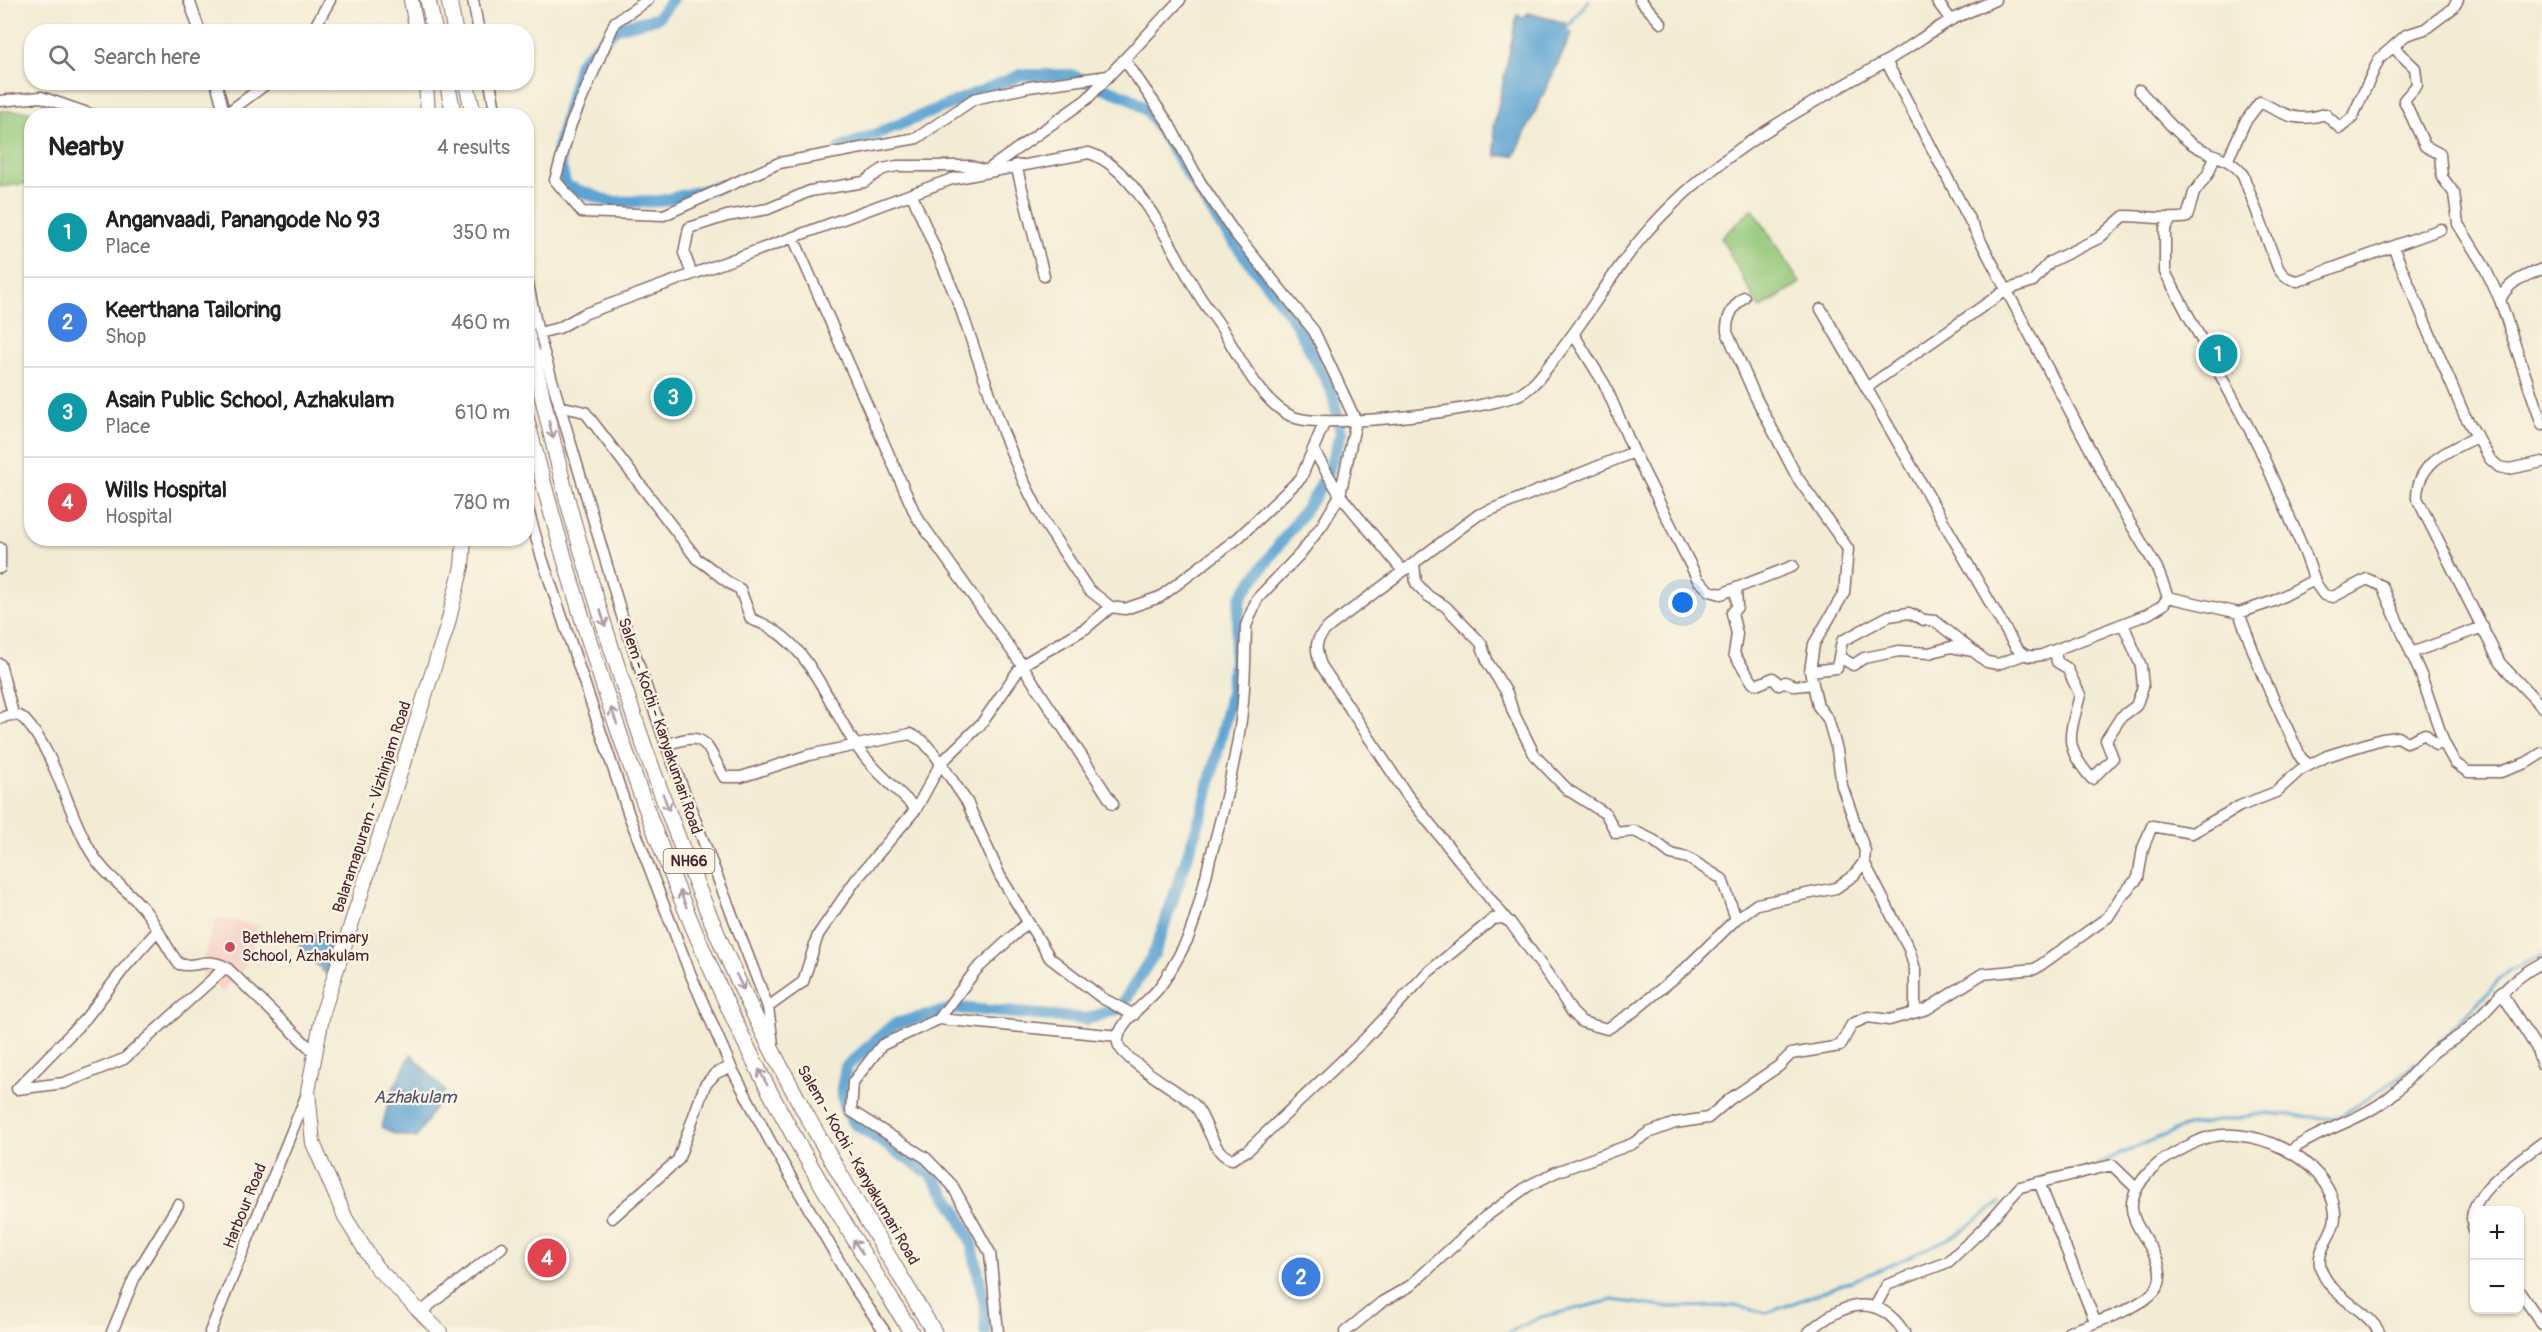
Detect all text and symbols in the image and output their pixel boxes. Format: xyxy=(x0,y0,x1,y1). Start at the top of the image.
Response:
search box xyxy=(24,24,534,90)
icon: search xyxy=(45,41,78,74)
text: Search here xyxy=(93,43,200,71)
text: Nearby xyxy=(48,131,124,163)
text: 4 results xyxy=(437,135,510,160)
text: Anganvaadi, Panangode No 93 xyxy=(105,206,380,234)
text: 1 xyxy=(64,220,71,245)
text: 350 m xyxy=(452,220,510,245)
text: Place xyxy=(105,234,150,259)
text: Keerthana Tailoring xyxy=(105,296,281,324)
text: 2 xyxy=(62,310,73,335)
text: 460 m xyxy=(451,310,510,335)
text: Shop xyxy=(105,324,146,349)
pin: 1 xyxy=(2198,332,2238,376)
pin: 3 xyxy=(654,374,692,420)
text: Asain Public School, Azhakulam xyxy=(105,386,394,414)
text: 3 xyxy=(62,400,73,425)
text: 610 m xyxy=(455,400,510,425)
text: Place xyxy=(105,414,150,439)
one-way arrow xyxy=(545,420,557,439)
text: Wills Hospital xyxy=(105,476,227,504)
text: 4 xyxy=(62,490,73,515)
text: 780 m xyxy=(454,490,510,515)
text: Hospital xyxy=(105,504,172,529)
your location xyxy=(1668,588,1697,617)
one-way arrow xyxy=(598,608,609,627)
street label: Salem - Kochi - Kanyakumari Road xyxy=(613,615,707,837)
street label: Balaramapuram - Vizhinjam Road xyxy=(328,699,416,915)
one-way arrow xyxy=(608,707,619,726)
one-way arrow xyxy=(661,793,672,811)
road number: NH66 xyxy=(664,849,714,873)
one-way arrow xyxy=(677,890,688,909)
place label: Bethlehem Primary School, Azhakulam xyxy=(242,928,369,966)
marker: Bethlehem Primary School, Azhakulam xyxy=(223,940,237,954)
one-way arrow xyxy=(735,973,747,991)
street label: Salem - Kochi - Kanyakumari Road xyxy=(792,1061,924,1269)
one-way arrow xyxy=(757,1068,768,1086)
water label: Azhakulam xyxy=(374,1086,457,1109)
street label: Harbour Road xyxy=(219,1160,271,1252)
map controls xyxy=(2470,1206,2524,1314)
button: + xyxy=(2470,1206,2524,1260)
pin: 4 xyxy=(528,1236,566,1280)
one-way arrow xyxy=(851,1239,863,1256)
pin: 2 xyxy=(1282,1254,1320,1300)
button: − xyxy=(2470,1260,2524,1314)

